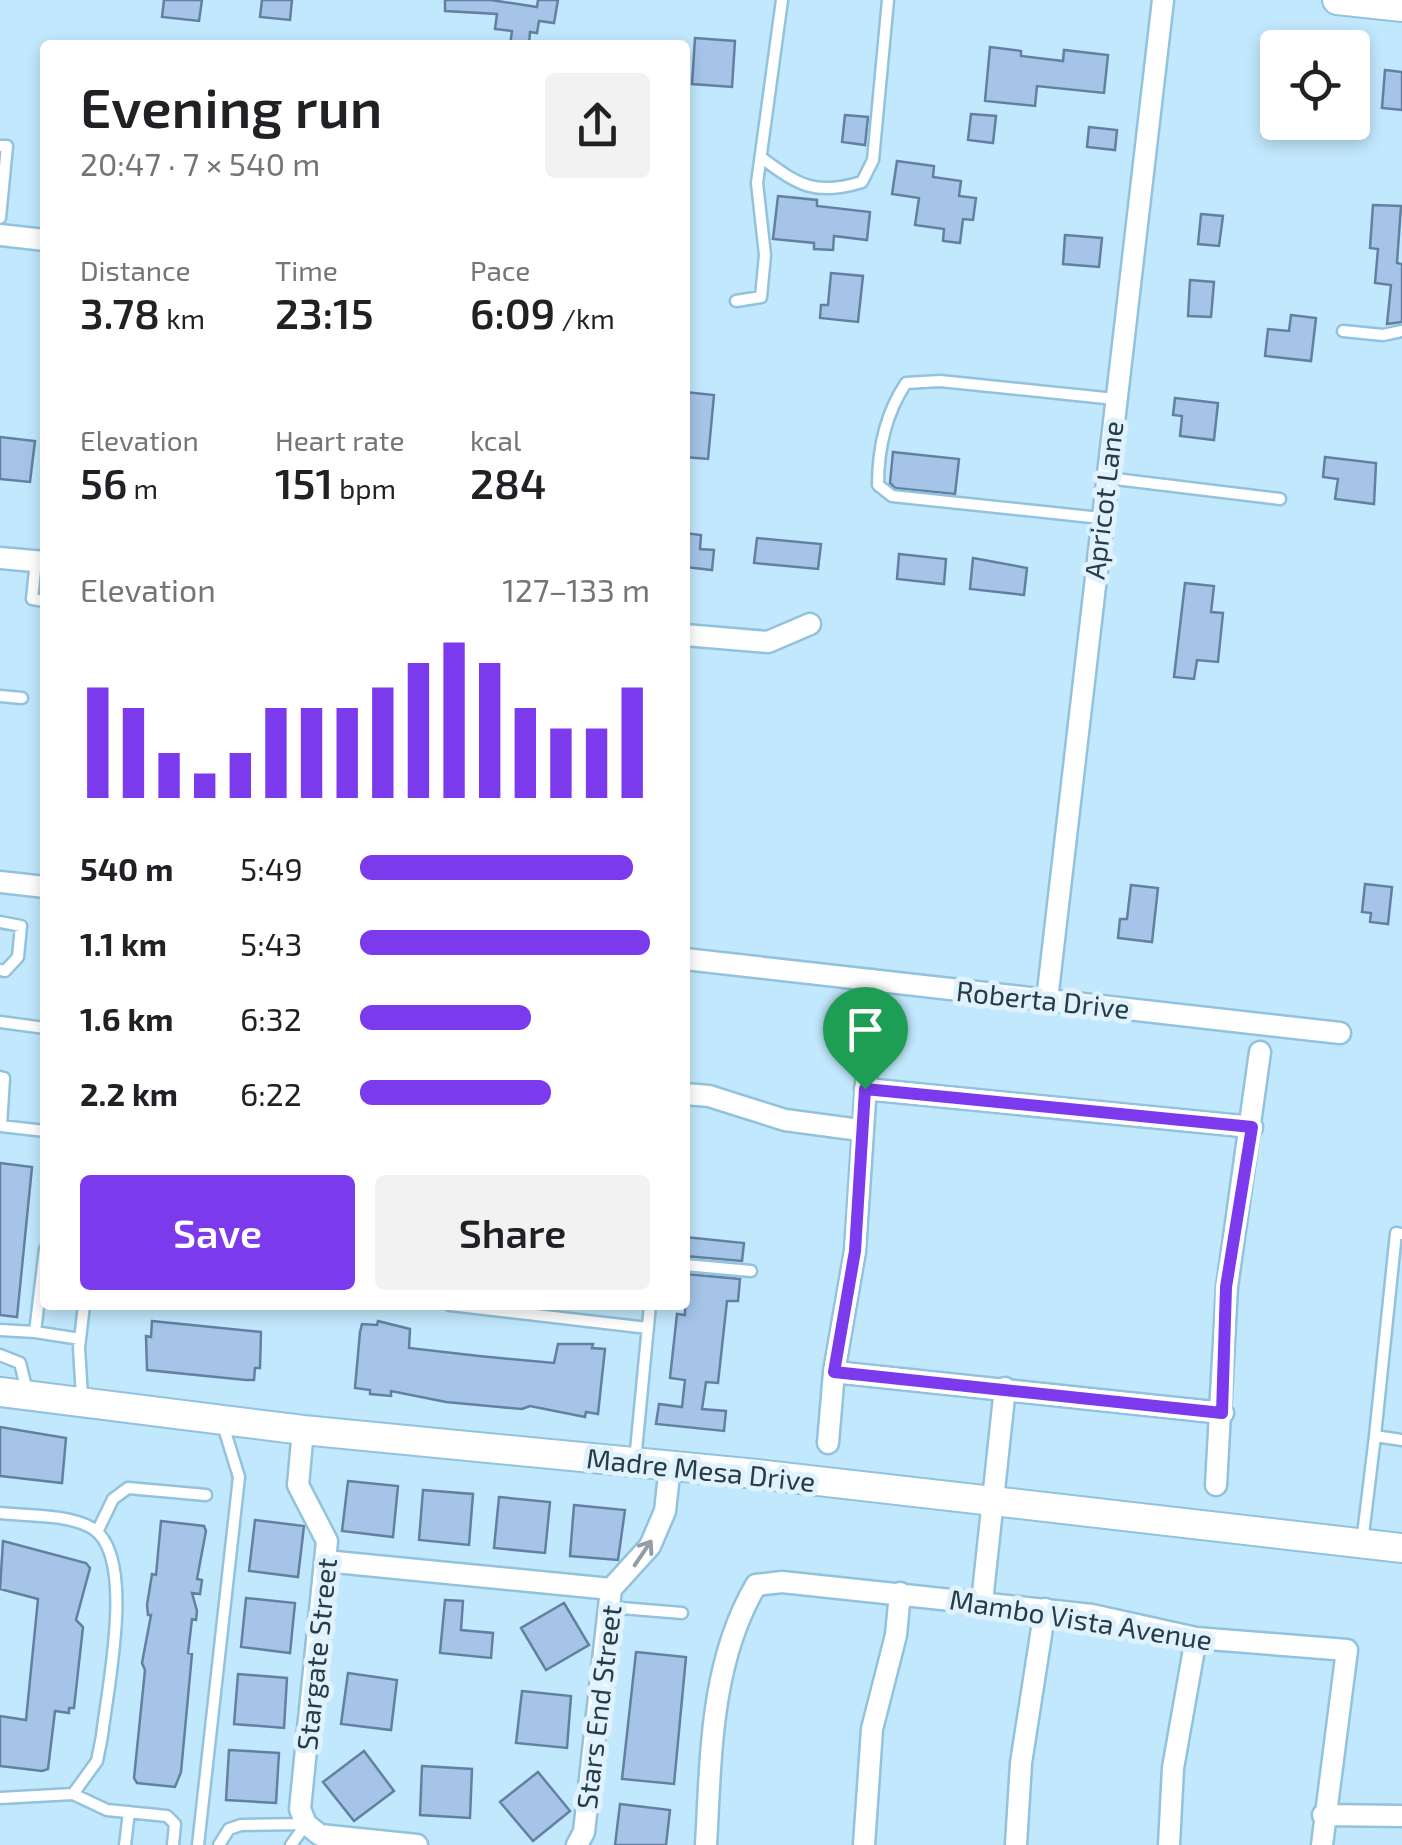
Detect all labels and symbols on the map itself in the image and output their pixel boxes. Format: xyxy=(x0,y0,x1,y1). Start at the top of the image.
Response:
street label: Apricot Lane xyxy=(1076,419,1130,581)
street label: Roberta Drive xyxy=(955,973,1131,1025)
pin xyxy=(823,987,908,1090)
street label: Madre Mesa Drive xyxy=(585,1440,817,1498)
one-way arrow xyxy=(633,1540,654,1568)
street label: Stargate Street xyxy=(289,1556,343,1752)
street label: Mambo Vista Avenue xyxy=(947,1581,1215,1657)
street label: Stars End Street xyxy=(569,1603,627,1811)

